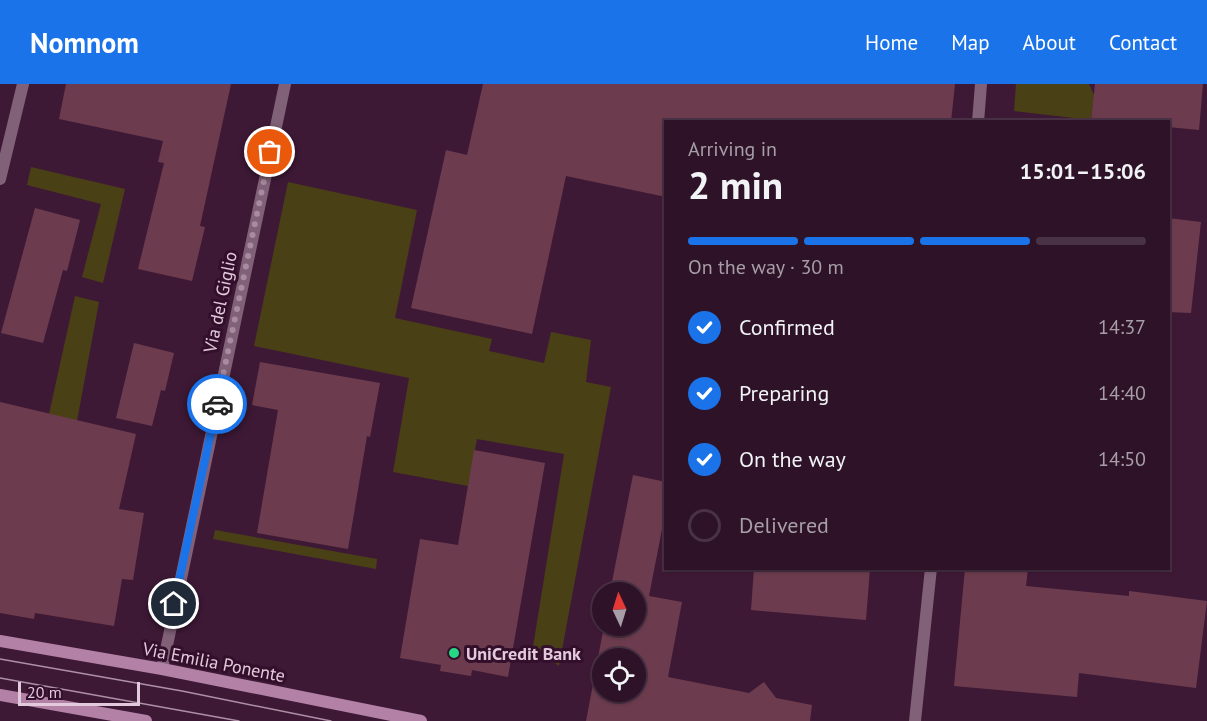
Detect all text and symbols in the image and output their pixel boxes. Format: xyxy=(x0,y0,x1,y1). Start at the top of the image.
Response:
text: Nomnom xyxy=(30,24,139,61)
text: Home xyxy=(865,29,918,56)
text: Map xyxy=(951,29,990,56)
text: About xyxy=(1023,29,1076,56)
text: Contact xyxy=(1109,29,1177,56)
pin xyxy=(244,126,295,177)
icon: bag xyxy=(253,135,286,168)
text: Arriving in xyxy=(688,136,777,162)
text: 15:01–15:06 xyxy=(1020,157,1146,185)
text: 2 min xyxy=(688,159,783,210)
street label: Via del Giglio xyxy=(198,249,242,356)
text: On the way · 30 m xyxy=(688,254,844,280)
icon: check xyxy=(688,311,721,344)
text: Confirmed xyxy=(739,313,835,341)
text: 14:37 xyxy=(1098,314,1146,340)
courier xyxy=(187,374,247,434)
icon: check xyxy=(688,377,721,410)
text: Preparing xyxy=(739,379,829,407)
text: 14:40 xyxy=(1098,380,1146,406)
icon: car xyxy=(201,388,234,421)
icon: check xyxy=(688,443,721,476)
text: On the way xyxy=(739,445,846,473)
text: 14:50 xyxy=(1098,446,1146,472)
text: Delivered xyxy=(739,511,829,539)
pin xyxy=(148,578,199,629)
north arrow xyxy=(592,582,646,636)
map controls xyxy=(592,582,646,702)
icon: home xyxy=(157,587,190,620)
street label: Via Emilia Ponente xyxy=(140,637,287,687)
place label: UniCredit Bank xyxy=(466,642,581,665)
marker: UniCredit Bank xyxy=(447,646,461,660)
button: locate xyxy=(592,648,646,702)
scale bar xyxy=(18,679,140,706)
text: 20 m xyxy=(27,682,62,702)

